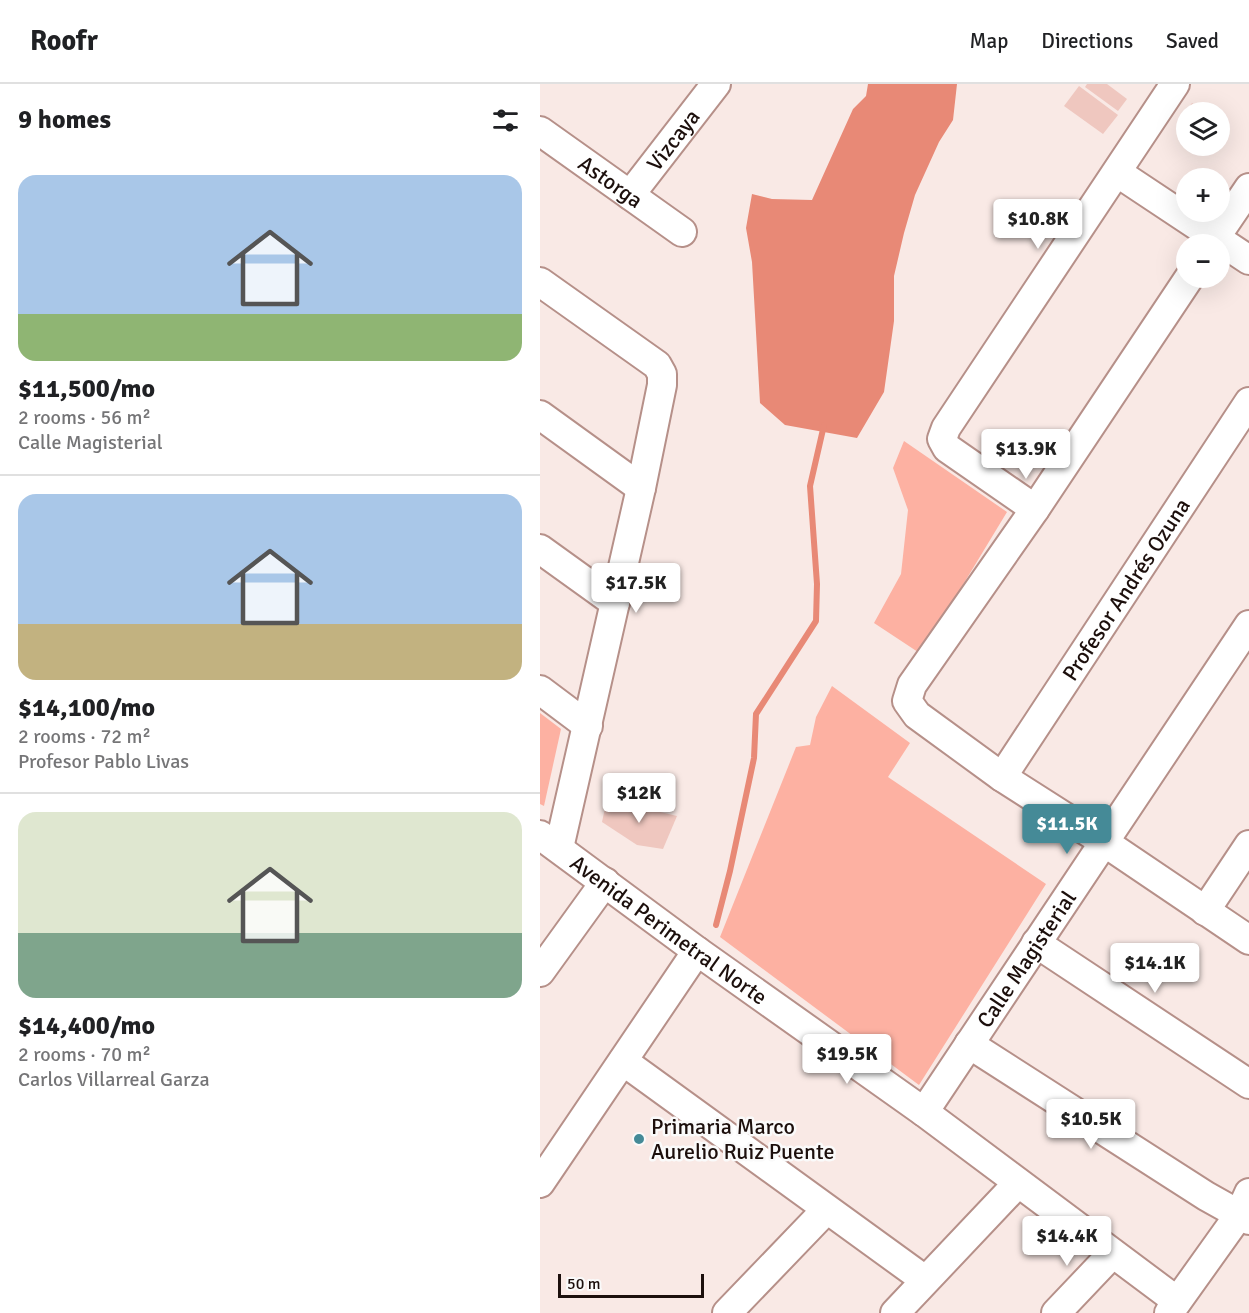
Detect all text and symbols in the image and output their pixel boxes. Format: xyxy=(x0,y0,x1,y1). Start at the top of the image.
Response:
text: Roofr xyxy=(30,24,98,58)
text: Map xyxy=(970,28,1008,54)
text: Directions xyxy=(1041,28,1133,54)
text: Saved xyxy=(1166,28,1219,54)
map controls xyxy=(1176,102,1230,288)
button: layers xyxy=(1176,102,1230,156)
text: 9 homes xyxy=(18,104,111,136)
icon: filters xyxy=(489,104,522,137)
street label: Vizcaya xyxy=(641,104,706,176)
street label: Astorga xyxy=(573,150,648,214)
button: + xyxy=(1176,168,1230,222)
pin: $10.8K xyxy=(989,199,1087,250)
text: $10.8K xyxy=(1007,206,1069,231)
icon: home xyxy=(216,214,324,322)
button: − xyxy=(1176,234,1230,288)
text: $11,500/mo xyxy=(18,373,155,405)
text: 2 rooms · 56 m² xyxy=(18,405,151,430)
pin: $13.9K xyxy=(977,429,1075,480)
text: Calle Magisterial xyxy=(18,430,163,455)
text: $13.9K xyxy=(995,436,1057,461)
street label: Profesor Andrés Ozuna xyxy=(1056,493,1196,686)
icon: home xyxy=(216,533,324,641)
pin: $17.5K xyxy=(587,563,685,614)
text: $17.5K xyxy=(605,570,667,595)
text: $14,100/mo xyxy=(18,692,155,724)
text: 2 rooms · 72 m² xyxy=(18,724,151,749)
text: Profesor Pablo Livas xyxy=(18,749,189,774)
pin: $12K xyxy=(603,773,675,824)
text: $12K xyxy=(617,780,661,805)
pin: $11.5K xyxy=(1018,804,1116,855)
text: $11.5K xyxy=(1036,811,1098,836)
street label: Avenida Perimetral Norte xyxy=(565,849,772,1011)
icon: home xyxy=(216,851,324,959)
street label: Calle Magisterial xyxy=(971,886,1082,1033)
pin: $14.1K xyxy=(1106,943,1204,994)
text: $14.1K xyxy=(1124,950,1186,975)
text: $14,400/mo xyxy=(18,1010,155,1042)
pin: $19.5K xyxy=(798,1034,896,1085)
text: $19.5K xyxy=(816,1041,878,1066)
text: 2 rooms · 70 m² xyxy=(18,1042,151,1067)
text: Carlos Villarreal Garza xyxy=(18,1067,210,1092)
pin: $10.5K xyxy=(1042,1099,1140,1150)
text: $10.5K xyxy=(1060,1106,1122,1131)
place label: Primaria Marco Aurelio Ruiz Puente xyxy=(651,1113,835,1165)
marker: Primaria Marco Aurelio Ruiz Puente xyxy=(632,1132,646,1146)
pin: $14.4K xyxy=(1018,1216,1116,1267)
text: $14.4K xyxy=(1036,1223,1098,1248)
scale bar xyxy=(558,1271,704,1298)
text: 50 m xyxy=(567,1274,601,1294)

